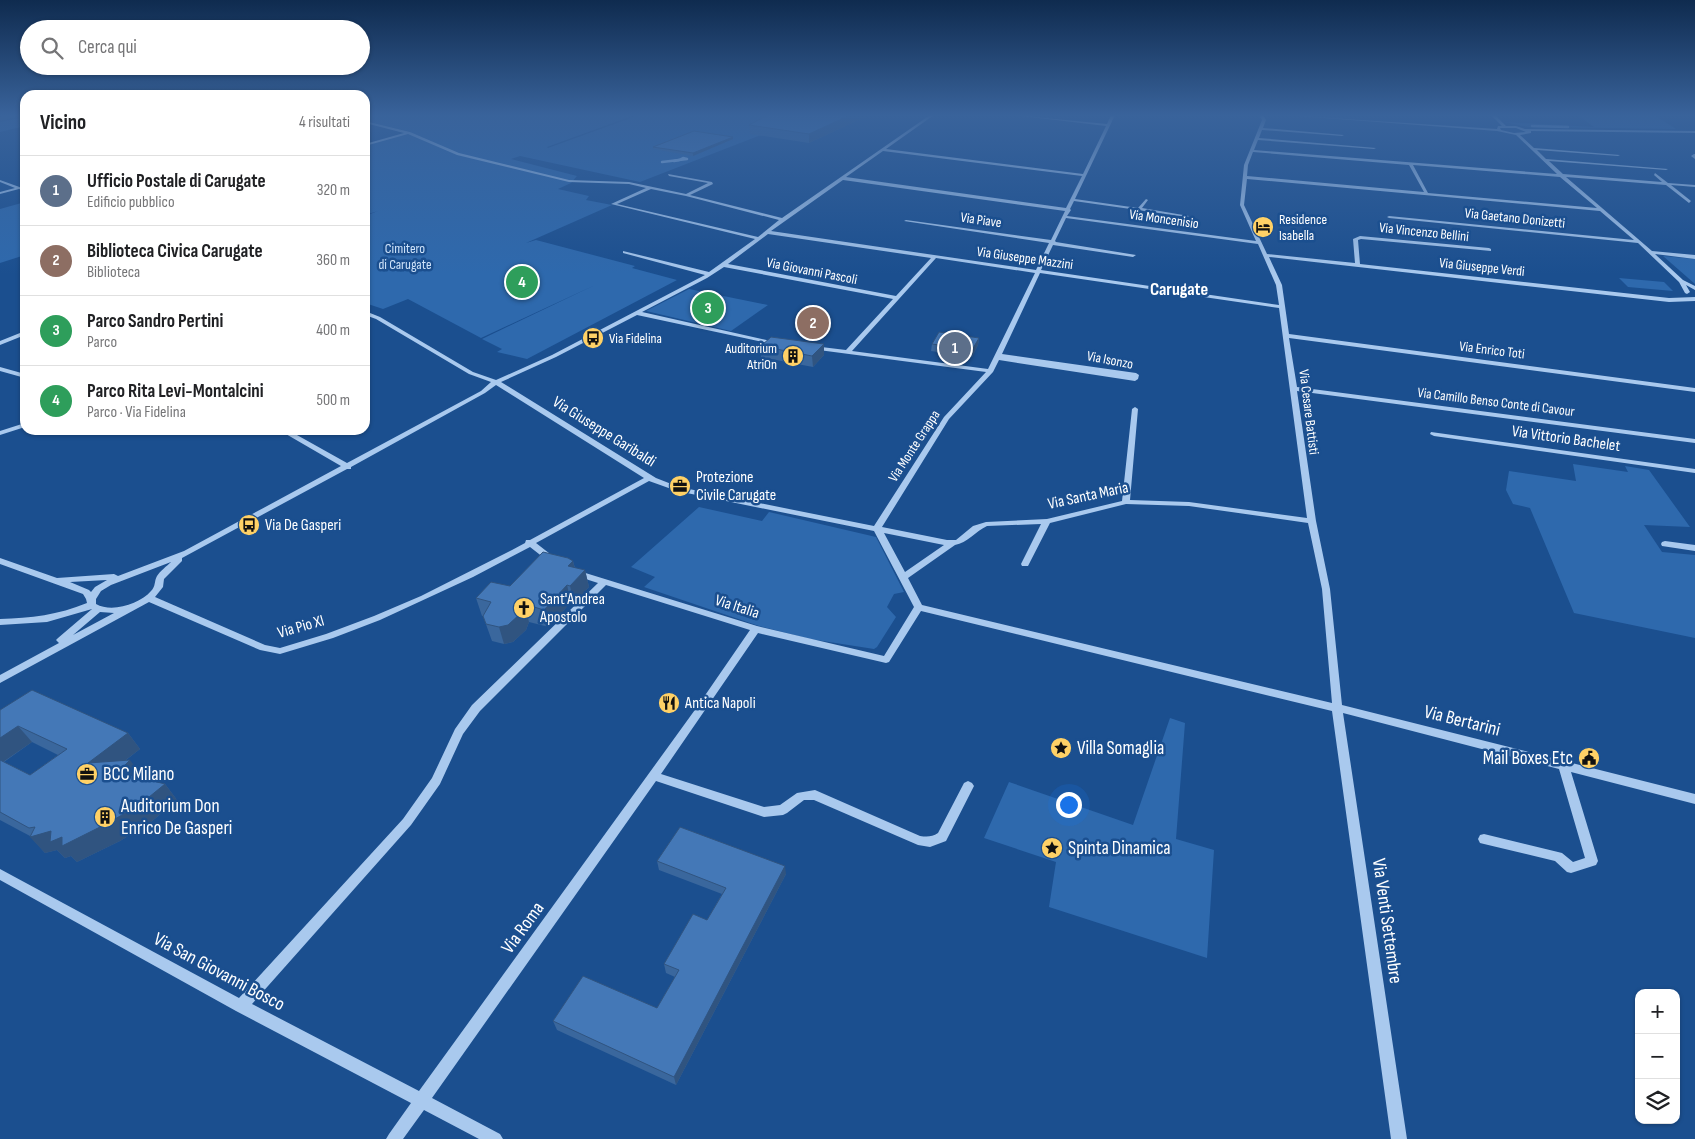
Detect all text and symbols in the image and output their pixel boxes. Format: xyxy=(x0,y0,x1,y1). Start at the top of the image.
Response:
search box xyxy=(20,20,370,75)
icon: search xyxy=(38,34,66,62)
text: Cerca qui xyxy=(78,36,137,59)
text: Vicino xyxy=(40,110,86,135)
text: 4 risultati xyxy=(299,113,350,132)
text: Ufficio Postale di Carugate xyxy=(87,170,266,193)
text: 1 xyxy=(53,181,59,200)
text: 320 m xyxy=(317,181,350,200)
text: Edificio pubblico xyxy=(87,193,175,212)
street label: Via Gaetano Donizetti xyxy=(1464,204,1566,232)
street label: Via Moncenisio xyxy=(1128,206,1200,232)
street label: Via Piave xyxy=(959,209,1003,231)
place label: Residence Isabella xyxy=(1279,211,1327,244)
hotel icon: Residence Isabella xyxy=(1251,215,1275,239)
street label: Via Vincenzo Bellini xyxy=(1378,219,1470,245)
text: Biblioteca Civica Carugate xyxy=(87,240,263,263)
park label: Cimitero di Carugate xyxy=(378,240,432,273)
street label: Via Giuseppe Mazzini xyxy=(976,243,1074,273)
text: 2 xyxy=(52,251,60,270)
text: 360 m xyxy=(316,251,350,270)
street label: Via Giovanni Pascoli xyxy=(765,254,859,288)
street label: Via Giuseppe Verdi xyxy=(1438,254,1526,280)
text: Biblioteca xyxy=(87,263,140,282)
pin: 4 xyxy=(506,263,538,301)
district label: Carugate xyxy=(1150,279,1208,300)
pin: 3 xyxy=(692,289,724,327)
pin: 2 xyxy=(797,304,829,342)
text: Parco Sandro Pertini xyxy=(87,310,223,333)
text: 3 xyxy=(52,321,60,340)
text: 400 m xyxy=(316,321,350,340)
bus stop icon: Via Fidelina xyxy=(581,326,605,350)
pin: 1 xyxy=(939,329,971,367)
place label: Via Fidelina xyxy=(609,330,662,347)
text: Parco xyxy=(87,333,117,352)
street label: Via Enrico Toti xyxy=(1458,338,1526,362)
place label: Auditorium AtriOn xyxy=(724,340,777,373)
building icon: Auditorium AtriOn xyxy=(781,344,805,368)
street label: Via Isonzo xyxy=(1085,347,1135,373)
street label: Via Cesare Battisti xyxy=(1295,369,1323,455)
text: Parco Rita Levi-Montalcini xyxy=(87,380,264,403)
street label: Via Camillo Benso Conte di Cavour xyxy=(1416,384,1576,420)
text: 4 xyxy=(52,391,60,410)
text: 500 m xyxy=(316,391,350,410)
street label: Via Giuseppe Garibaldi xyxy=(549,393,659,471)
text: Parco · Via Fidelina xyxy=(87,403,186,422)
street label: Via Monte Grappa xyxy=(885,407,943,485)
street label: Via Vittorio Bachelet xyxy=(1511,422,1622,456)
place label: Protezione Civile Carugate xyxy=(696,468,776,505)
office icon: Protezione Civile Carugate xyxy=(668,474,692,498)
street label: Via Santa Maria xyxy=(1046,478,1130,514)
bus stop icon: Via De Gasperi xyxy=(237,513,261,537)
place label: Via De Gasperi xyxy=(265,516,341,535)
place label: Sant'Andrea Apostolo xyxy=(539,590,605,627)
street label: Via Italia xyxy=(712,591,762,623)
church icon: Sant'Andrea Apostolo xyxy=(512,596,536,620)
street label: Via Pio XI xyxy=(275,611,327,643)
restaurant icon: Antica Napoli xyxy=(657,691,681,715)
place label: Antica Napoli xyxy=(684,694,756,713)
street label: Via Bertarini xyxy=(1421,700,1503,742)
place icon: Villa Somaglia xyxy=(1049,736,1073,760)
place label: Villa Somaglia xyxy=(1077,737,1164,760)
public building icon: Mail Boxes Etc xyxy=(1577,746,1601,770)
place label: Mail Boxes Etc xyxy=(1483,747,1573,770)
office icon: BCC Milano xyxy=(75,762,99,786)
place label: BCC Milano xyxy=(103,763,175,786)
your location xyxy=(1056,792,1082,818)
place label: Auditorium Don Enrico De Gasperi xyxy=(120,795,232,840)
building icon: Auditorium Don Enrico De Gasperi xyxy=(93,805,117,829)
place icon: Spinta Dinamica xyxy=(1040,836,1064,860)
place label: Spinta Dinamica xyxy=(1068,837,1171,860)
street label: Via Venti Settembre xyxy=(1367,857,1407,985)
street label: Via Roma xyxy=(497,898,549,958)
street label: Via San Giovanni Bosco xyxy=(149,928,289,1016)
map controls xyxy=(1635,989,1680,1124)
button: + xyxy=(1635,989,1680,1034)
button: − xyxy=(1635,1034,1680,1079)
button: layers xyxy=(1635,1079,1680,1124)

